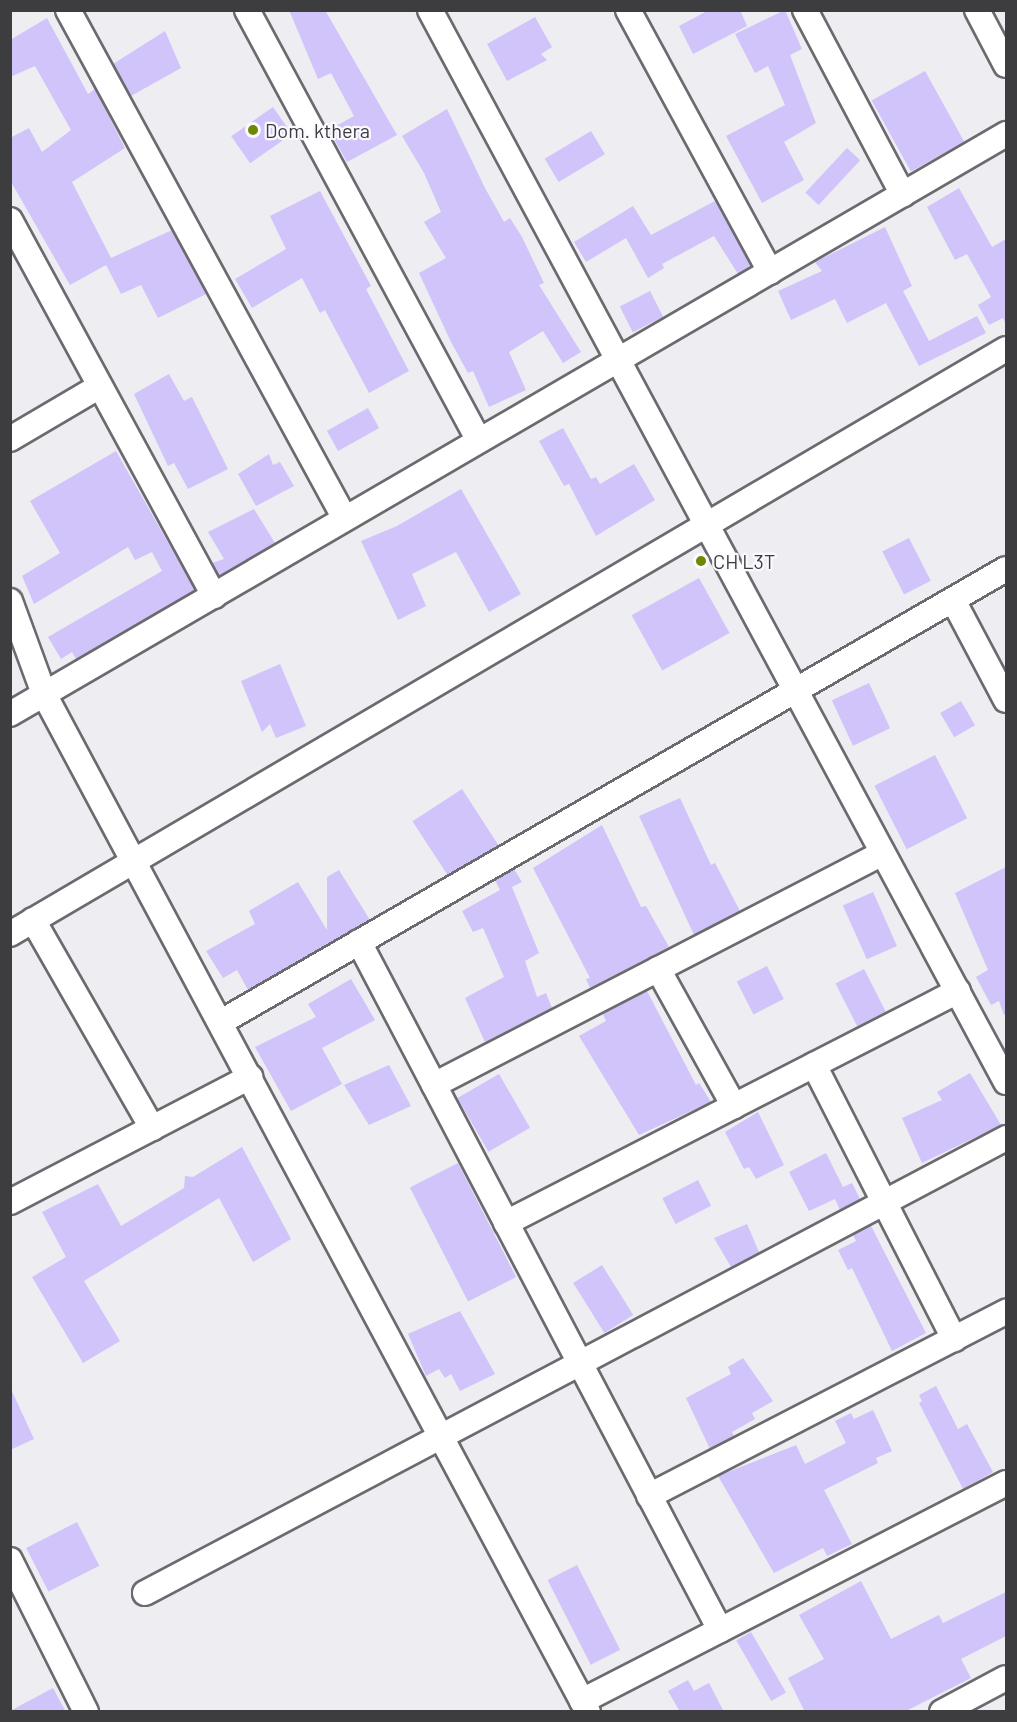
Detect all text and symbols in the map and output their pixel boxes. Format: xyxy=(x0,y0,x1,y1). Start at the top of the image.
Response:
place label: Dom. kthera xyxy=(265,118,370,142)
marker: Dom. kthera xyxy=(246,123,260,137)
place label: CH L3T xyxy=(713,549,775,573)
marker: CH L3T xyxy=(694,554,708,568)

